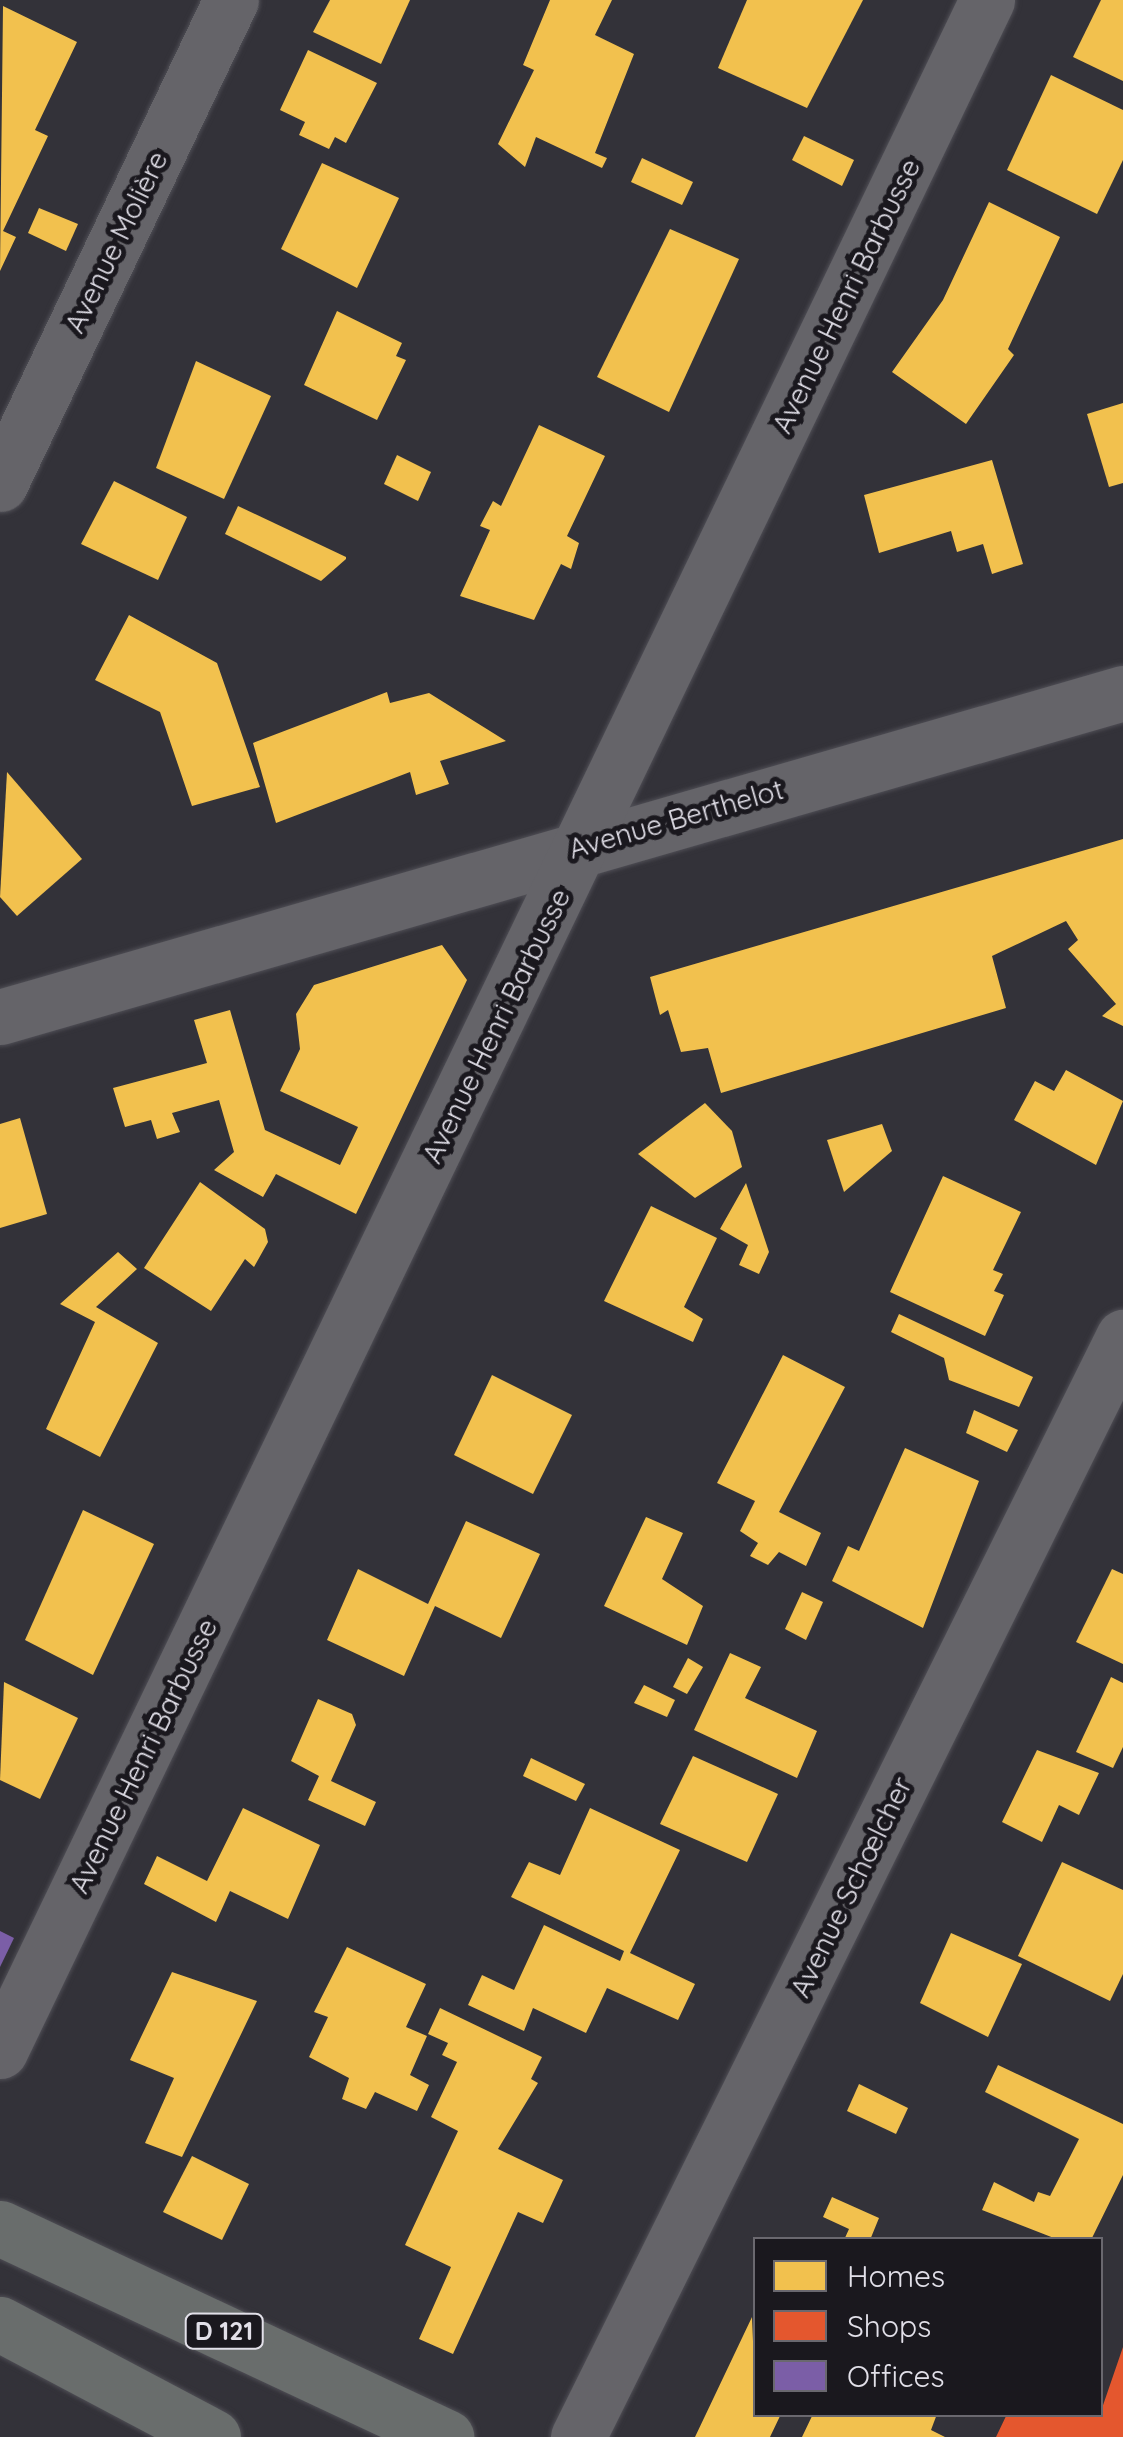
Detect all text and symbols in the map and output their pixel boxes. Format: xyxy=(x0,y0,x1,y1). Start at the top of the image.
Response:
street label: Avenue Molière xyxy=(58,146,174,338)
street label: Avenue Henri Barbusse xyxy=(765,153,927,439)
street label: Avenue Berthelot xyxy=(565,772,787,866)
street label: Avenue Henri Barbusse xyxy=(415,883,577,1169)
street label: Avenue Henri Barbusse xyxy=(62,1613,224,1899)
street label: Avenue Schœlcher xyxy=(783,1771,919,2003)
legend xyxy=(753,2237,1103,2417)
text: Homes xyxy=(847,2257,945,2295)
text: Shops xyxy=(847,2307,931,2345)
road number: D 121 xyxy=(184,2311,264,2351)
text: Offices xyxy=(847,2357,945,2395)

